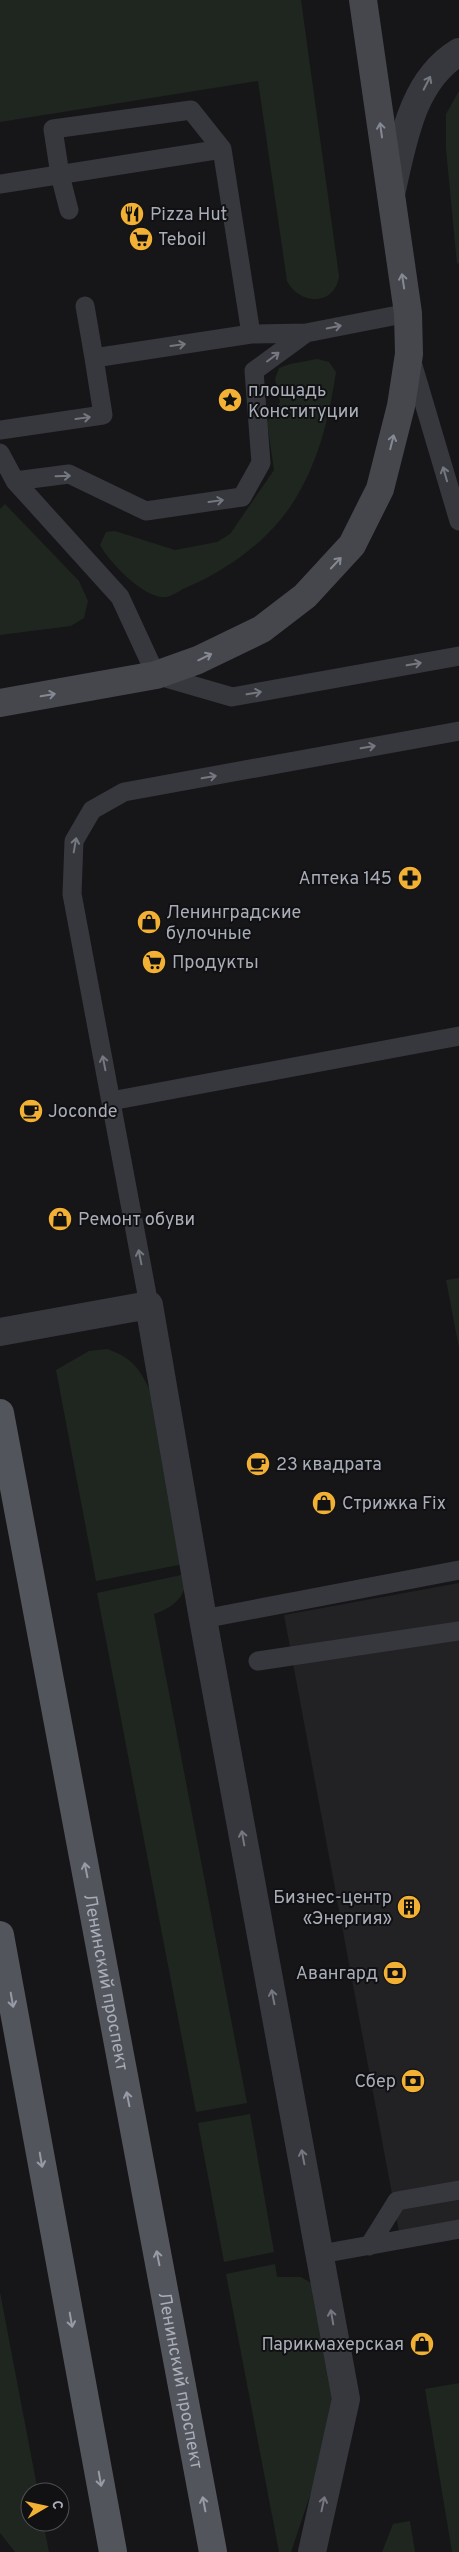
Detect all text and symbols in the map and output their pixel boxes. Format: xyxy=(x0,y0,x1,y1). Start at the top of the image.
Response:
one-way arrow xyxy=(423,76,432,91)
one-way arrow xyxy=(376,122,386,138)
restaurant icon: Pizza Hut xyxy=(119,201,145,227)
place label: Pizza Hut xyxy=(150,204,227,227)
supermarket icon: Teboil xyxy=(128,226,154,252)
place label: Teboil xyxy=(158,229,206,252)
one-way arrow xyxy=(398,274,408,290)
one-way arrow xyxy=(326,322,342,332)
one-way arrow xyxy=(169,340,185,350)
one-way arrow xyxy=(266,352,279,363)
place label: площадь Конституции xyxy=(248,380,359,424)
place icon: площадь Конституции xyxy=(217,387,243,413)
one-way arrow xyxy=(75,412,91,422)
one-way arrow xyxy=(388,434,397,450)
one-way arrow xyxy=(440,467,450,483)
one-way arrow xyxy=(55,471,71,480)
one-way arrow xyxy=(208,495,224,505)
one-way arrow xyxy=(330,556,342,569)
one-way arrow xyxy=(198,652,213,662)
one-way arrow xyxy=(406,659,422,669)
one-way arrow xyxy=(246,688,262,698)
one-way arrow xyxy=(40,689,56,699)
one-way arrow xyxy=(360,742,376,752)
one-way arrow xyxy=(200,771,216,781)
one-way arrow xyxy=(70,838,80,854)
pharmacy icon: Аптека 145 xyxy=(397,865,423,891)
place label: Аптека 145 xyxy=(298,868,392,891)
place label: Ленинградские булочные xyxy=(166,902,301,946)
shop icon: Ленинградские булочные xyxy=(136,909,162,935)
supermarket icon: Продукты xyxy=(141,949,167,975)
place label: Продукты xyxy=(172,952,259,975)
one-way arrow xyxy=(98,1055,108,1071)
cafe icon: Joconde xyxy=(18,1098,44,1124)
place label: Joconde xyxy=(48,1101,117,1124)
shop icon: Ремонт обуви xyxy=(47,1206,73,1232)
place label: Ремонт обуви xyxy=(78,1209,195,1232)
one-way arrow xyxy=(134,1249,144,1265)
cafe icon: 23 квадрата xyxy=(245,1451,271,1477)
place label: 23 квадрата xyxy=(276,1454,382,1477)
shop icon: Стрижка Fix xyxy=(311,1490,337,1516)
place label: Стрижка Fix xyxy=(342,1493,446,1516)
one-way arrow xyxy=(238,1830,248,1846)
one-way arrow xyxy=(80,1862,90,1878)
place label: Бизнес-центр «Энергия» xyxy=(273,1887,392,1931)
street label: Ленинский проспект xyxy=(77,1892,133,2073)
building icon: Бизнес-центр «Энергия» xyxy=(396,1894,422,1920)
bank icon: Авангард xyxy=(382,1960,408,1986)
place label: Авангард xyxy=(296,1963,378,1986)
one-way arrow xyxy=(268,1990,277,2006)
one-way arrow xyxy=(8,1992,17,2008)
bank icon: Сбер xyxy=(400,2068,426,2094)
place label: Сбер xyxy=(354,2071,396,2094)
one-way arrow xyxy=(123,2091,133,2107)
one-way arrow xyxy=(298,2149,307,2165)
one-way arrow xyxy=(37,2151,47,2167)
one-way arrow xyxy=(153,2251,162,2267)
street label: Ленинский проспект xyxy=(152,2290,207,2471)
one-way arrow xyxy=(326,2309,336,2325)
one-way arrow xyxy=(66,2311,76,2327)
shop icon: Парикмахерская xyxy=(409,2331,435,2357)
place label: Парикмахерская xyxy=(261,2334,404,2357)
one-way arrow xyxy=(96,2471,106,2487)
north arrow xyxy=(20,2482,70,2532)
one-way arrow xyxy=(198,2496,208,2512)
one-way arrow xyxy=(319,2497,328,2513)
text: С xyxy=(47,2499,65,2511)

